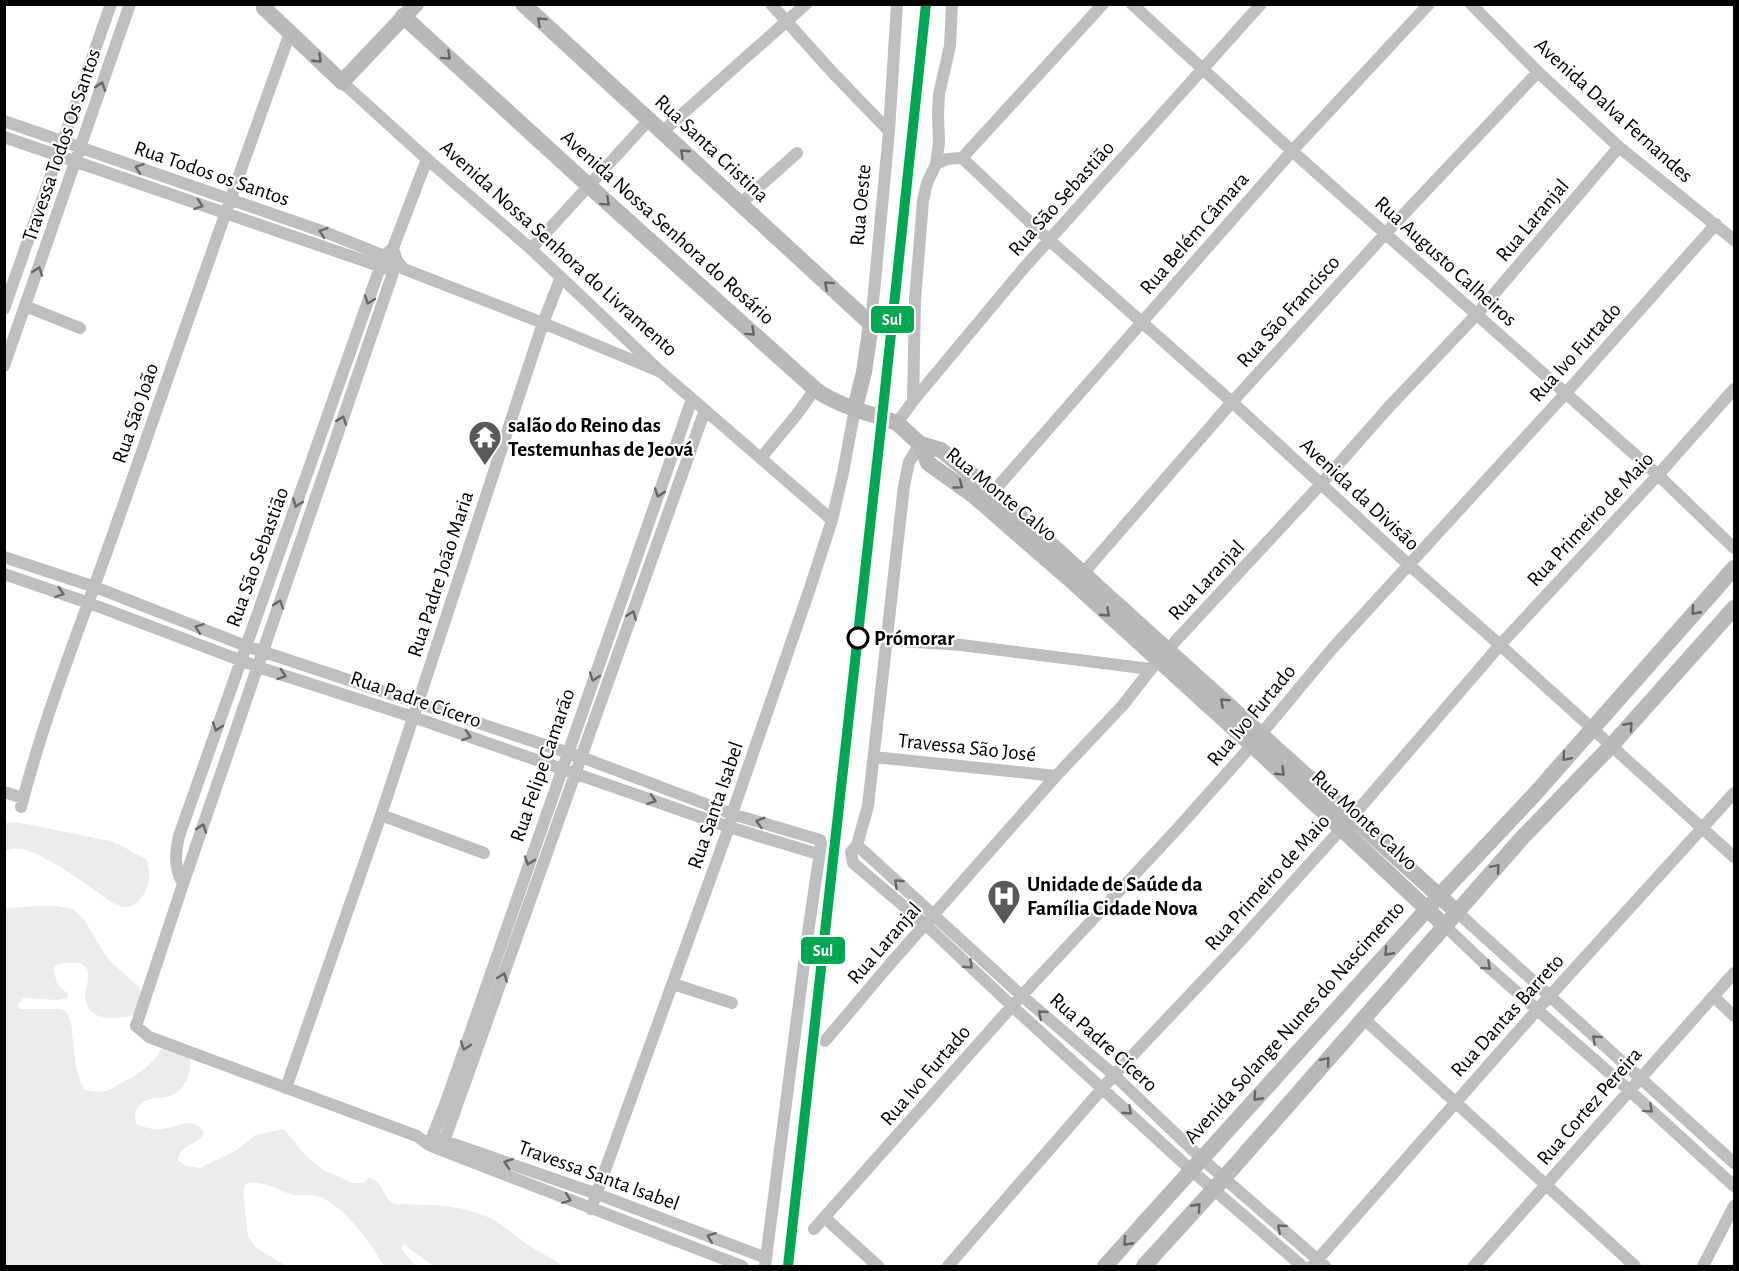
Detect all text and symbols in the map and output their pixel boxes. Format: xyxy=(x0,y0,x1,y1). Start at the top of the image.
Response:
one-way arrow xyxy=(537,17,548,28)
street label: Avenida Dalva Fernandes xyxy=(1531,34,1697,187)
street label: Travessa Todos Os Santos xyxy=(19,46,104,244)
one-way arrow xyxy=(440,49,450,60)
one-way arrow xyxy=(311,52,322,63)
one-way arrow xyxy=(94,82,107,92)
street label: Rua Santa Cristina xyxy=(651,90,773,206)
street label: Avenida Nossa Senhora do Rosário xyxy=(557,126,778,329)
street label: Avenida Nossa Senhora do Livramento xyxy=(436,136,681,360)
street label: Rua Todos os Santos xyxy=(132,137,292,210)
street label: Rua São Sebastião xyxy=(1004,137,1118,260)
one-way arrow xyxy=(681,149,691,160)
one-way arrow xyxy=(134,163,145,175)
street label: Rua Oeste xyxy=(846,163,875,247)
street label: Rua Belém Câmara xyxy=(1136,168,1253,298)
street label: Rua Laranjal xyxy=(1492,175,1573,266)
street label: Rua Augusto Calheiros xyxy=(1371,192,1521,330)
one-way arrow xyxy=(599,195,610,206)
one-way arrow xyxy=(193,197,204,210)
one-way arrow xyxy=(318,226,329,239)
street label: Rua São Francisco xyxy=(1233,251,1344,371)
one-way arrow xyxy=(30,266,43,277)
one-way arrow xyxy=(824,281,835,292)
one-way arrow xyxy=(363,294,376,305)
street label: Rua Ivo Furtado xyxy=(1526,299,1625,406)
line badge: Sul xyxy=(870,305,915,334)
text: Sul xyxy=(882,312,902,328)
one-way arrow xyxy=(744,325,754,336)
street label: Rua São João xyxy=(109,360,162,466)
one-way arrow xyxy=(335,415,348,426)
place label: salão do Reino das Testemunhas de Jeová xyxy=(508,415,693,460)
temple icon: salão do Reino das Testemunhas de Jeová xyxy=(467,419,503,466)
street label: Avenida da Divisão xyxy=(1296,434,1423,555)
street label: Rua Monte Calvo xyxy=(942,443,1061,545)
street label: Rua Primeiro de Maio xyxy=(1523,448,1658,591)
one-way arrow xyxy=(952,478,963,489)
street label: Rua São Sebastião xyxy=(222,484,293,630)
street label: Rua Padre João Maria xyxy=(404,488,477,660)
one-way arrow xyxy=(653,488,666,498)
one-way arrow xyxy=(291,497,304,508)
street label: Rua Laranjal xyxy=(1164,536,1248,624)
one-way arrow xyxy=(54,586,65,599)
one-way arrow xyxy=(272,599,285,610)
one-way arrow xyxy=(1691,604,1702,615)
one-way arrow xyxy=(1099,606,1110,617)
one-way arrow xyxy=(625,610,638,621)
one-way arrow xyxy=(194,622,205,635)
marker: Prómorar xyxy=(847,627,869,649)
place label: Prómorar xyxy=(874,628,955,649)
street label: Rua Ivo Furtado xyxy=(1203,661,1300,770)
one-way arrow xyxy=(276,667,287,680)
street label: Rua Padre Cícero xyxy=(348,667,484,732)
one-way arrow xyxy=(589,672,602,682)
street label: Rua Felipe Camarão xyxy=(506,686,579,844)
one-way arrow xyxy=(1220,698,1231,709)
one-way arrow xyxy=(212,721,225,732)
one-way arrow xyxy=(1622,722,1633,733)
one-way arrow xyxy=(462,729,472,742)
street label: Travessa São José xyxy=(897,730,1037,765)
street label: Rua Santa Isabel xyxy=(684,739,747,872)
one-way arrow xyxy=(1562,750,1573,761)
one-way arrow xyxy=(1274,765,1285,776)
street label: Rua Monte Calvo xyxy=(1308,766,1422,875)
one-way arrow xyxy=(646,793,657,806)
street label: Rua Primeiro de Maio xyxy=(1201,810,1334,954)
one-way arrow xyxy=(755,817,766,829)
one-way arrow xyxy=(195,823,208,834)
one-way arrow xyxy=(524,855,537,866)
one-way arrow xyxy=(1489,864,1500,875)
place label: Unidade de Saúde da Família Cidade Nova xyxy=(1027,874,1203,919)
hospital icon: Unidade de Saúde da Família Cidade Nova xyxy=(986,878,1022,925)
one-way arrow xyxy=(894,879,904,890)
street label: Avenida Solange Nunes do Nascimento xyxy=(1180,897,1409,1148)
street label: Rua Laranjal xyxy=(843,898,925,988)
line badge: Sul xyxy=(800,936,846,965)
text: Sul xyxy=(813,943,833,959)
one-way arrow xyxy=(1384,946,1395,956)
street label: Rua Dantas Barreto xyxy=(1447,950,1568,1081)
one-way arrow xyxy=(961,958,972,969)
one-way arrow xyxy=(1480,959,1491,970)
one-way arrow xyxy=(496,972,509,982)
street label: Rua Padre Cícero xyxy=(1046,989,1162,1096)
one-way arrow xyxy=(1038,1010,1049,1021)
street label: Rua Ivo Furtado xyxy=(876,1021,974,1130)
one-way arrow xyxy=(1592,1035,1603,1046)
one-way arrow xyxy=(460,1040,473,1050)
street label: Rua Cortez Pereira xyxy=(1533,1043,1646,1169)
one-way arrow xyxy=(1319,1057,1330,1068)
one-way arrow xyxy=(1253,1090,1264,1100)
one-way arrow xyxy=(1643,1102,1653,1113)
one-way arrow xyxy=(1121,1104,1132,1115)
street label: Travessa Santa Isabel xyxy=(515,1137,682,1214)
one-way arrow xyxy=(503,1158,514,1171)
one-way arrow xyxy=(561,1192,572,1205)
one-way arrow xyxy=(1190,1204,1201,1214)
one-way arrow xyxy=(1277,1224,1288,1235)
one-way arrow xyxy=(706,1232,717,1244)
one-way arrow xyxy=(1123,1235,1134,1246)

